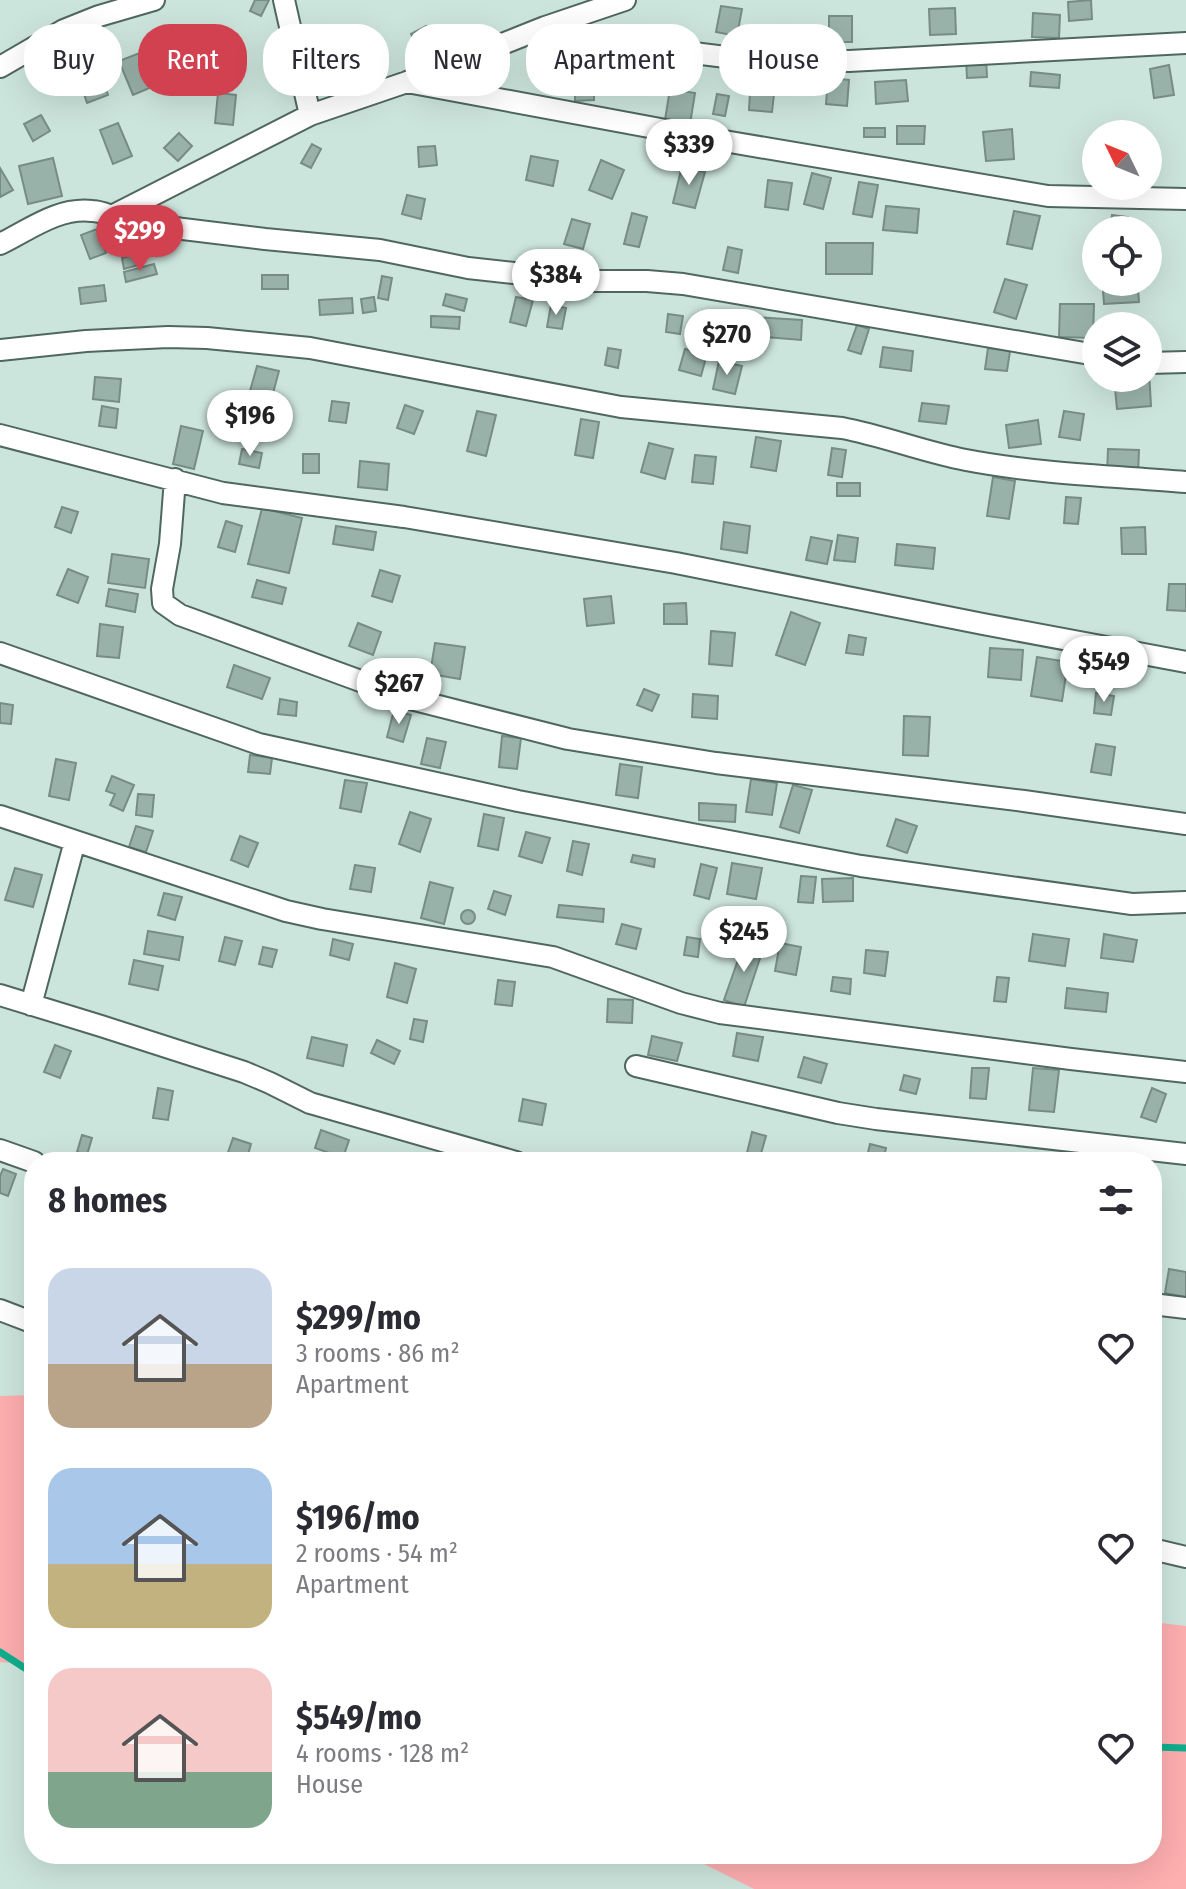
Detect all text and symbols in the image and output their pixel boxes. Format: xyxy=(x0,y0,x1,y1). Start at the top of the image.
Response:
chip: Buy xyxy=(24,24,122,96)
chip: Rent xyxy=(138,24,247,96)
chip: Filters xyxy=(263,24,389,96)
chip: New xyxy=(405,24,510,96)
chip: Apartment xyxy=(526,24,703,96)
chip: House xyxy=(719,24,847,96)
pin: $339 xyxy=(642,119,736,187)
north arrow xyxy=(1082,120,1162,200)
map controls xyxy=(1082,120,1162,392)
text: $339 xyxy=(664,129,714,160)
pin: $299 xyxy=(93,205,187,273)
text: $299 xyxy=(114,215,166,246)
button: locate xyxy=(1082,216,1162,296)
pin: $384 xyxy=(509,249,603,317)
text: $384 xyxy=(530,259,582,290)
pin: $270 xyxy=(680,309,774,377)
button: layers xyxy=(1082,312,1162,392)
text: $270 xyxy=(702,319,752,350)
pin: $196 xyxy=(203,390,297,458)
text: $196 xyxy=(225,400,275,431)
pin: $549 xyxy=(1057,636,1151,704)
text: $549 xyxy=(1078,646,1130,677)
pin: $267 xyxy=(352,658,446,726)
text: $267 xyxy=(375,668,423,699)
pin: $245 xyxy=(697,906,791,974)
text: $245 xyxy=(719,916,769,947)
icon: filters xyxy=(1094,1178,1138,1222)
text: 8 homes xyxy=(48,1180,167,1221)
text: $299/mo xyxy=(296,1297,421,1338)
icon: home xyxy=(112,1300,208,1396)
icon: heart xyxy=(1094,1326,1138,1370)
text: 3 rooms · 86 m² xyxy=(296,1338,460,1369)
text: Apartment xyxy=(296,1369,409,1400)
text: $196/mo xyxy=(296,1497,420,1538)
icon: home xyxy=(112,1500,208,1596)
icon: heart xyxy=(1094,1526,1138,1570)
text: 2 rooms · 54 m² xyxy=(296,1538,458,1569)
text: Apartment xyxy=(296,1569,409,1600)
text: $549/mo xyxy=(296,1697,422,1738)
icon: home xyxy=(112,1700,208,1796)
icon: heart xyxy=(1094,1726,1138,1770)
text: 4 rooms · 128 m² xyxy=(296,1738,469,1769)
text: House xyxy=(296,1769,363,1800)

